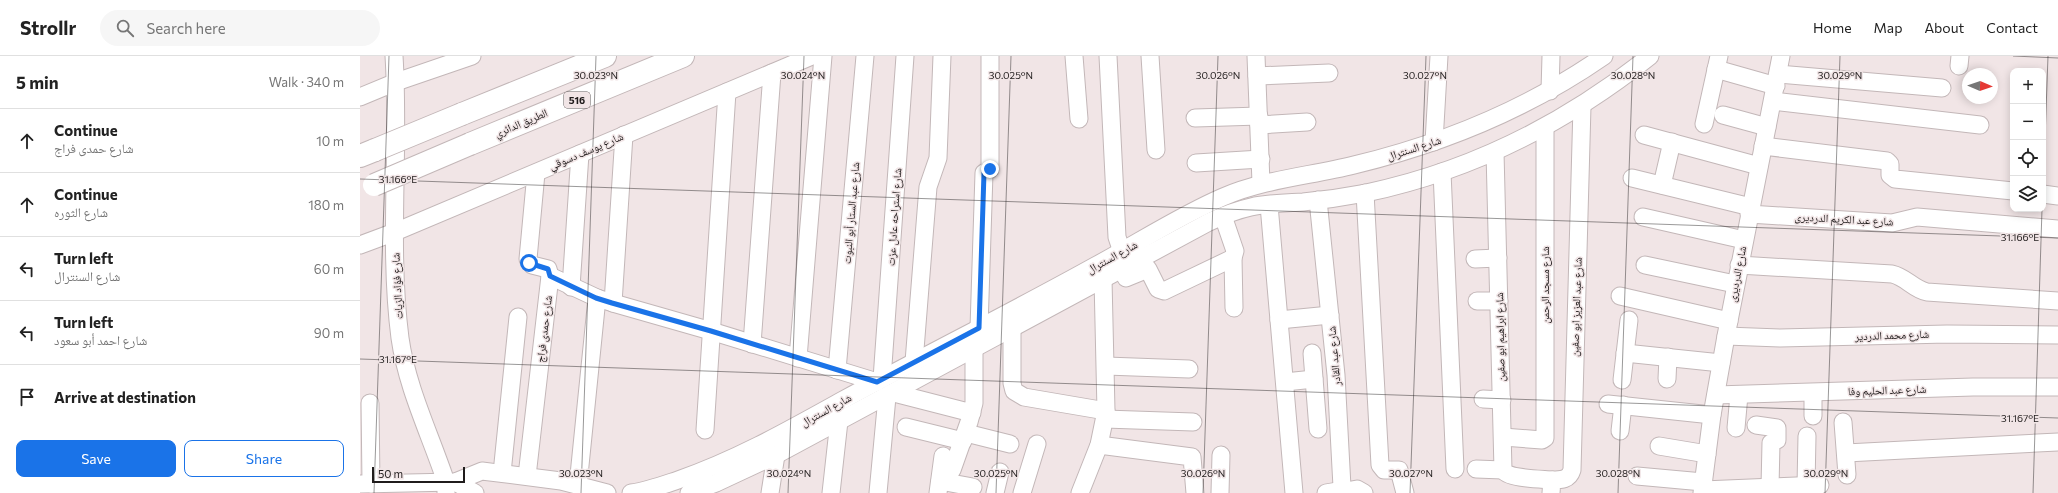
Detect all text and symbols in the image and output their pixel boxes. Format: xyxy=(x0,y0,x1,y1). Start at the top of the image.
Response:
search box xyxy=(100,10,380,46)
text: Strollr xyxy=(20,16,76,39)
icon: search xyxy=(114,17,136,39)
text: Search here xyxy=(146,19,226,37)
text: Home xyxy=(1813,19,1852,36)
text: Map xyxy=(1874,19,1902,36)
text: About xyxy=(1924,19,1964,36)
text: Contact xyxy=(1986,19,2038,36)
north arrow xyxy=(1962,68,1998,104)
map controls xyxy=(2010,68,2046,212)
button: + xyxy=(2010,68,2046,104)
text: 30.023°N xyxy=(574,69,618,81)
text: 30.024°N xyxy=(781,69,825,81)
text: 30.025°N xyxy=(989,69,1033,81)
text: 30.026°N xyxy=(1196,69,1240,81)
text: 30.027°N xyxy=(1403,69,1447,81)
text: 30.028°N xyxy=(1611,69,1655,81)
text: 30.029°N xyxy=(1818,69,1862,81)
text: 5 min xyxy=(16,72,59,93)
text: Walk · 340 m xyxy=(269,74,344,90)
road number: 516 xyxy=(564,92,590,108)
button: − xyxy=(2010,104,2046,140)
street label: الطريق الدائري xyxy=(492,106,550,142)
text: Continue xyxy=(54,121,118,139)
street label: شارع يوسف دسوقي xyxy=(547,129,626,175)
icon: ahead xyxy=(16,130,38,152)
text: 10 m xyxy=(316,133,344,149)
street label: شارع السنترال xyxy=(1385,133,1443,163)
text: شارع حمدى فراج xyxy=(54,140,134,156)
button: locate xyxy=(2010,140,2046,176)
route end xyxy=(981,160,999,178)
street label: شارع عبد الستار أبو النبوت xyxy=(840,161,862,265)
street label: شارع استراحه عادل عزت xyxy=(884,168,904,266)
text: 31.166°E xyxy=(379,173,417,185)
button: layers xyxy=(2010,176,2046,212)
text: Continue xyxy=(54,185,118,203)
icon: ahead xyxy=(16,194,38,216)
text: 180 m xyxy=(308,197,344,213)
text: شارع الثوره xyxy=(54,204,108,220)
street label: شارع عبد الكريم الدرديرى xyxy=(1794,209,1894,230)
text: 31.166°E xyxy=(2001,231,2039,243)
street label: شارع السنترال xyxy=(1084,237,1140,277)
street label: شارع الدرديرى xyxy=(1725,245,1749,303)
street label: شارع مسجد الرحمن xyxy=(1538,246,1552,324)
text: Turn left xyxy=(54,249,113,267)
street label: شارع فؤاد الزيات xyxy=(388,252,406,320)
route start xyxy=(520,254,538,272)
street label: شارع عبد العزيز ابو صفين xyxy=(1567,257,1585,357)
icon: left xyxy=(16,258,38,280)
text: 60 m xyxy=(314,261,344,277)
text: شارع السنترال xyxy=(54,268,120,284)
street label: شارع ابراهيم ابو صفين xyxy=(1492,292,1509,382)
street label: شارع حمدى فراج xyxy=(533,295,555,363)
text: Turn left xyxy=(54,313,113,331)
icon: left xyxy=(16,322,38,344)
text: 90 m xyxy=(314,325,344,341)
street label: شارع عبد القادر xyxy=(1324,326,1344,387)
street label: شارع محمد الدردير xyxy=(1854,327,1929,343)
text: شارع احمد أبو سعود xyxy=(54,332,147,348)
text: 31.167°E xyxy=(379,353,417,365)
street label: شارع عبد الحليم وفا xyxy=(1848,382,1927,399)
icon: arrive xyxy=(16,386,38,408)
text: Arrive at destination xyxy=(54,388,196,406)
street label: شارع السنترال xyxy=(798,390,854,430)
text: 31.167°E xyxy=(2001,412,2039,424)
button: Save xyxy=(16,440,176,477)
button: Share xyxy=(184,440,344,477)
scale bar xyxy=(372,465,465,484)
text: 50 m xyxy=(378,467,403,480)
text: 30.023°N xyxy=(559,467,603,479)
text: 30.024°N xyxy=(767,467,811,479)
text: 30.025°N xyxy=(974,467,1018,479)
text: 30.026°N xyxy=(1181,467,1225,479)
text: 30.027°N xyxy=(1389,467,1433,479)
text: 30.028°N xyxy=(1596,467,1640,479)
text: 30.029°N xyxy=(1804,467,1848,479)

